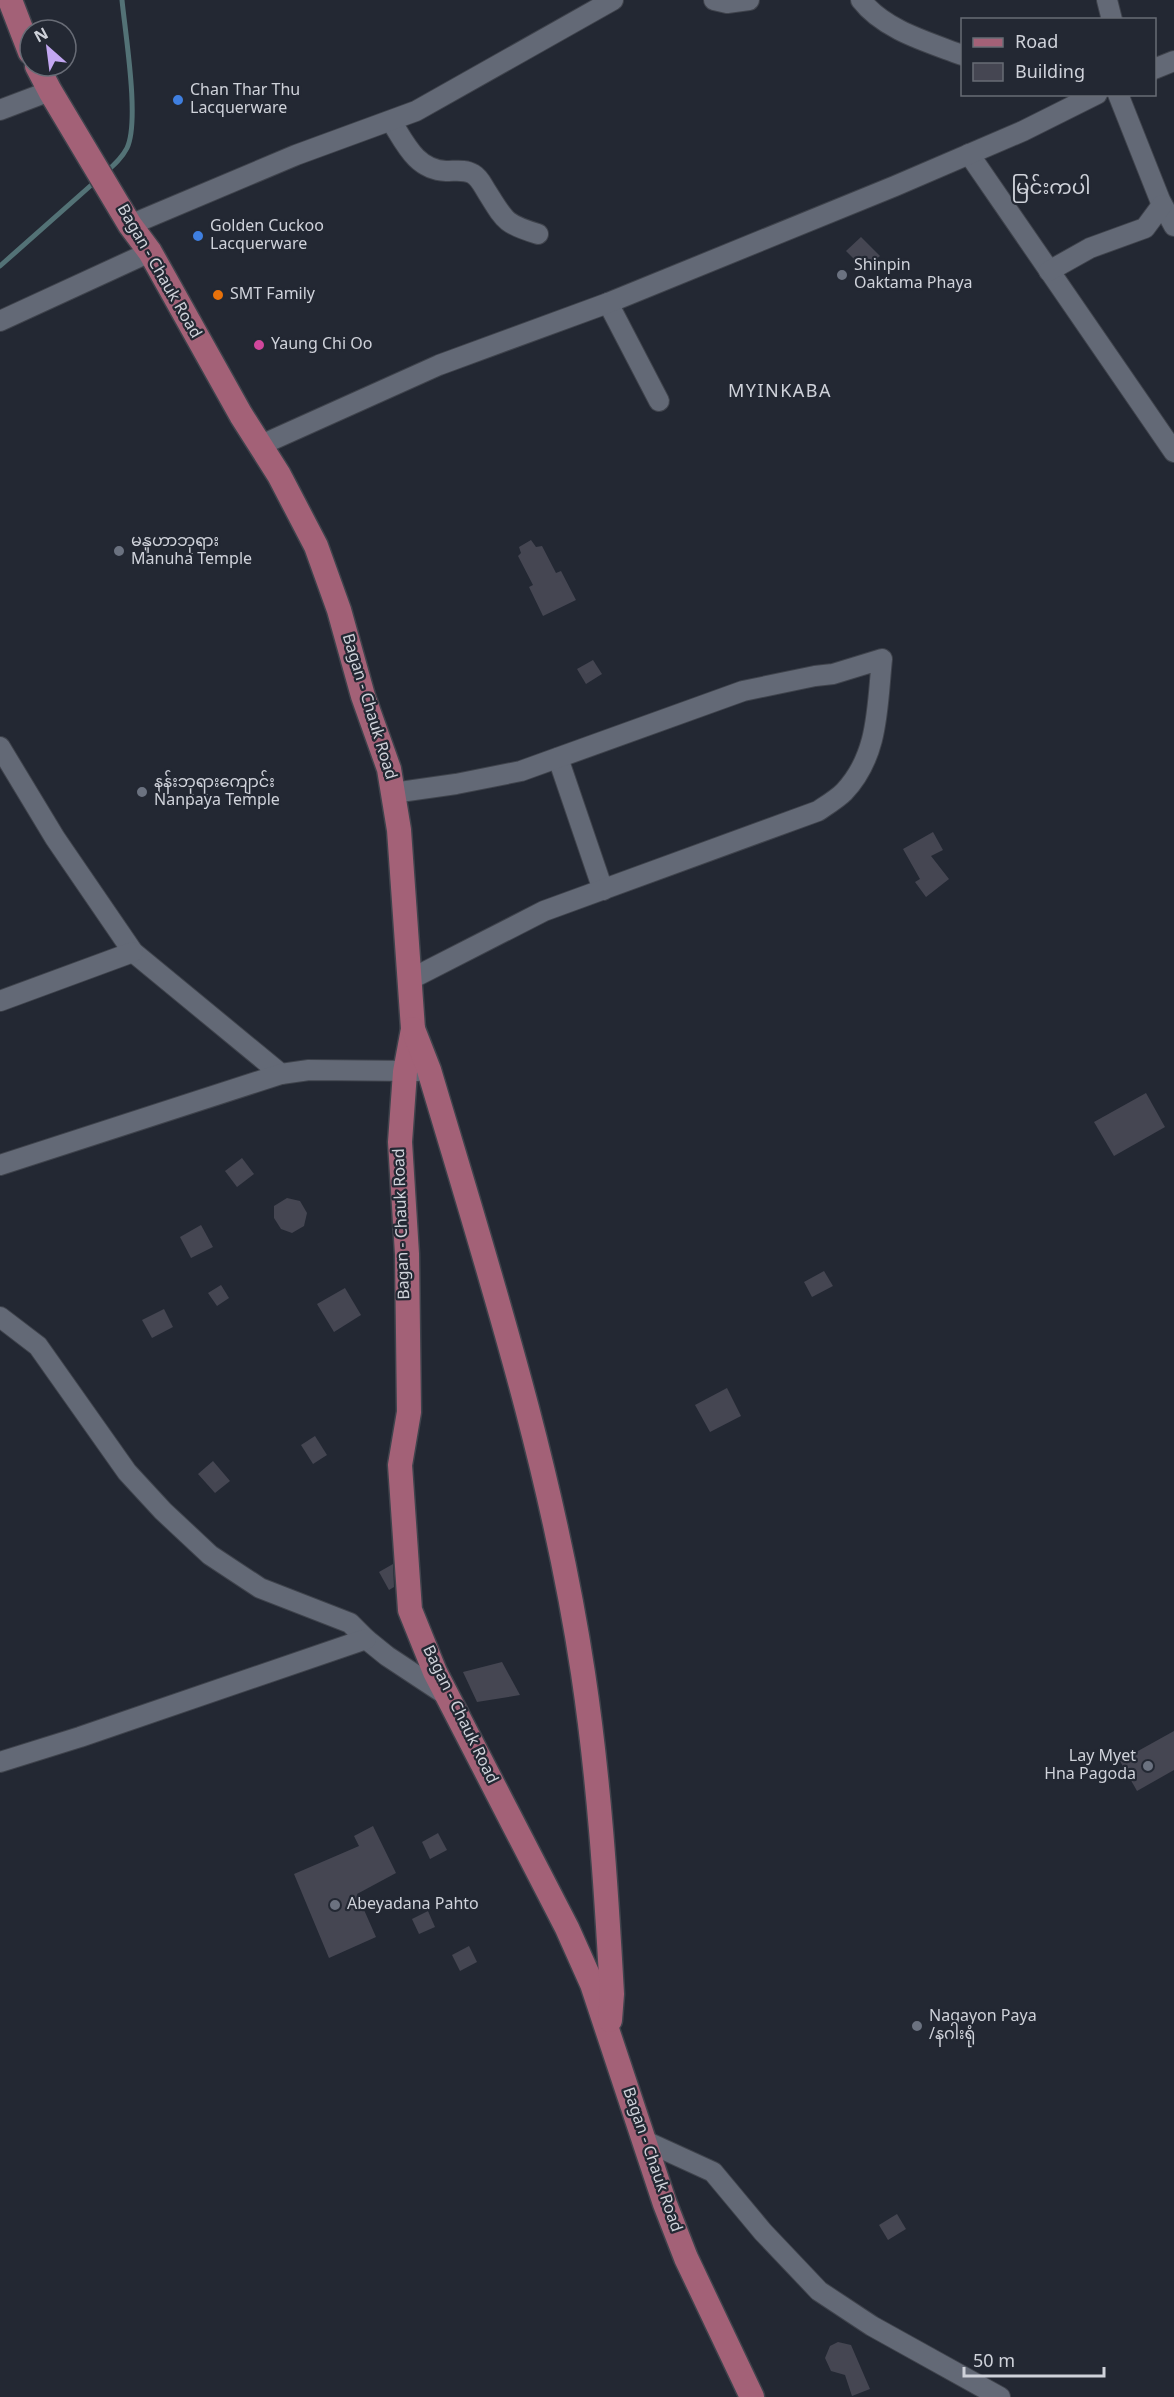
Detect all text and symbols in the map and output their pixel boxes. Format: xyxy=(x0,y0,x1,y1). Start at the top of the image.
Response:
north arrow xyxy=(18,18,78,78)
text: N xyxy=(28,18,56,55)
legend xyxy=(961,18,1156,96)
text: Road xyxy=(1015,24,1058,63)
text: Building xyxy=(1015,54,1085,93)
place label: Chan Thar Thu Lacquerware xyxy=(190,74,300,127)
marker: Chan Thar Thu Lacquerware xyxy=(171,93,185,107)
district label: မြင်းကပါ xyxy=(1011,168,1091,211)
street label: Bagan - Chauk Road xyxy=(105,198,211,346)
place label: Golden Cuckoo Lacquerware xyxy=(210,210,324,263)
marker: Golden Cuckoo Lacquerware xyxy=(191,229,205,243)
place label: Shinpin Oaktama Phaya xyxy=(854,249,973,302)
marker: Shinpin Oaktama Phaya xyxy=(835,268,849,282)
place label: SMT Family xyxy=(230,278,316,313)
marker: SMT Family xyxy=(211,288,225,302)
place label: Yaung Chi Oo xyxy=(271,328,372,363)
marker: Yaung Chi Oo xyxy=(252,338,266,352)
district label: MYINKABA xyxy=(728,373,832,412)
place label: မနူဟာဘုရား Manuha Temple xyxy=(131,525,252,578)
marker: မနူဟာဘုရား Manuha Temple xyxy=(112,544,126,558)
street label: Bagan - Chauk Road xyxy=(329,629,407,785)
place label: နန်းဘုရားကျောင်း Nanpaya Temple xyxy=(154,766,280,819)
marker: နန်းဘုရားကျောင်း Nanpaya Temple xyxy=(135,785,149,799)
street label: Bagan - Chauk Road xyxy=(383,1148,423,1300)
street label: Bagan - Chauk Road xyxy=(410,1639,508,1791)
place label: Lay Myet Hna Pagoda xyxy=(1044,1740,1136,1793)
marker: Lay Myet Hna Pagoda xyxy=(1141,1759,1155,1773)
place label: Abeyadana Pahto xyxy=(347,1888,479,1923)
marker: Abeyadana Pahto xyxy=(328,1898,342,1912)
place label: Nagayon Paya /နဂါးရုံ xyxy=(929,2000,1037,2053)
marker: Nagayon Paya /နဂါးရုံ xyxy=(910,2019,924,2033)
street label: Bagan - Chauk Road xyxy=(610,2083,692,2237)
scale bar xyxy=(964,2340,1104,2378)
text: 50 m xyxy=(973,2343,1015,2382)

